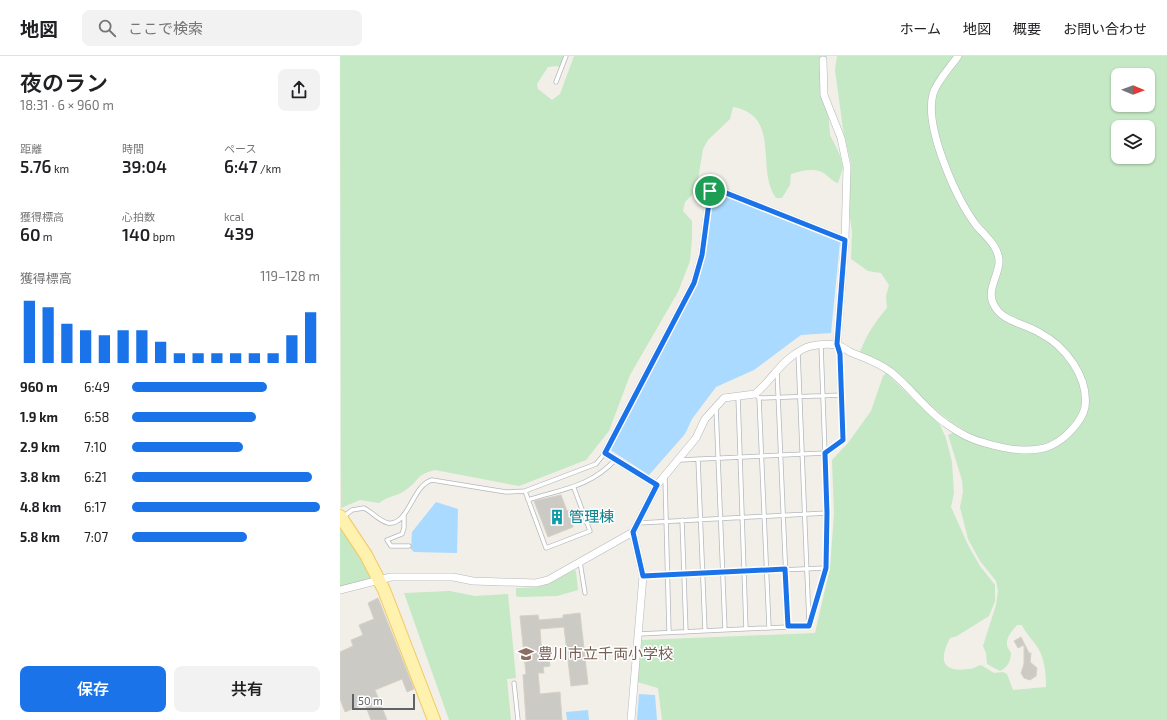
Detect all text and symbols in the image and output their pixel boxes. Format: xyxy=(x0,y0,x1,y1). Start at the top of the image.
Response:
search box xyxy=(82,10,362,46)
text: 地図 xyxy=(20,17,58,40)
icon: search xyxy=(96,17,118,39)
text: ここで検索 xyxy=(128,19,203,37)
text: ホーム xyxy=(899,20,941,37)
text: 地図 xyxy=(963,20,991,37)
text: 概要 xyxy=(1013,20,1041,37)
text: お問い合わせ xyxy=(1063,20,1147,37)
north arrow xyxy=(1111,68,1155,112)
map controls xyxy=(1111,68,1155,164)
text: 夜のラン xyxy=(20,69,108,95)
button: share xyxy=(278,69,320,111)
text: 18:31 · 6 × 960 m xyxy=(20,97,114,113)
button: layers xyxy=(1111,120,1155,164)
text: 距離 xyxy=(20,142,42,155)
text: 時間 xyxy=(122,142,144,155)
text: ペース xyxy=(224,142,256,155)
text: 5.76 xyxy=(20,156,51,176)
text: 39:04 xyxy=(122,156,167,176)
text: 6:47 xyxy=(224,156,258,176)
text: km xyxy=(51,162,69,175)
text: /km xyxy=(258,162,281,175)
pin xyxy=(693,174,727,208)
icon: arrive xyxy=(699,180,721,202)
text: 獲得標高 xyxy=(20,210,64,223)
text: 心拍数 xyxy=(122,210,155,223)
text: kcal xyxy=(224,210,244,223)
text: 439 xyxy=(224,223,254,243)
text: 60 xyxy=(20,224,40,244)
text: 140 xyxy=(122,224,150,244)
text: m xyxy=(40,230,53,243)
text: bpm xyxy=(150,230,175,243)
text: 119–128 m xyxy=(260,268,320,284)
text: 獲得標高 xyxy=(20,270,72,286)
text: 960 m xyxy=(20,379,58,395)
text: 6:49 xyxy=(84,379,110,395)
text: 1.9 km xyxy=(20,409,58,425)
text: 6:58 xyxy=(84,409,109,425)
text: 2.9 km xyxy=(20,439,60,455)
text: 7:10 xyxy=(84,439,107,455)
text: 3.8 km xyxy=(20,469,60,485)
text: 6:21 xyxy=(84,469,107,485)
text: 4.8 km xyxy=(20,499,61,515)
text: 6:17 xyxy=(84,499,106,515)
place label: 管理棟 xyxy=(569,507,614,525)
building icon: 管理棟 xyxy=(548,508,566,526)
text: 5.8 km xyxy=(20,529,60,545)
text: 7:07 xyxy=(84,529,108,545)
place label: 豊川市立千両小学校 xyxy=(538,644,673,662)
school or university icon: 豊川市立千両小学校 xyxy=(517,645,535,663)
button: 保存 xyxy=(20,666,166,712)
button: 共有 xyxy=(174,666,320,712)
scale bar xyxy=(352,692,415,711)
text: 50 m xyxy=(358,694,383,707)

